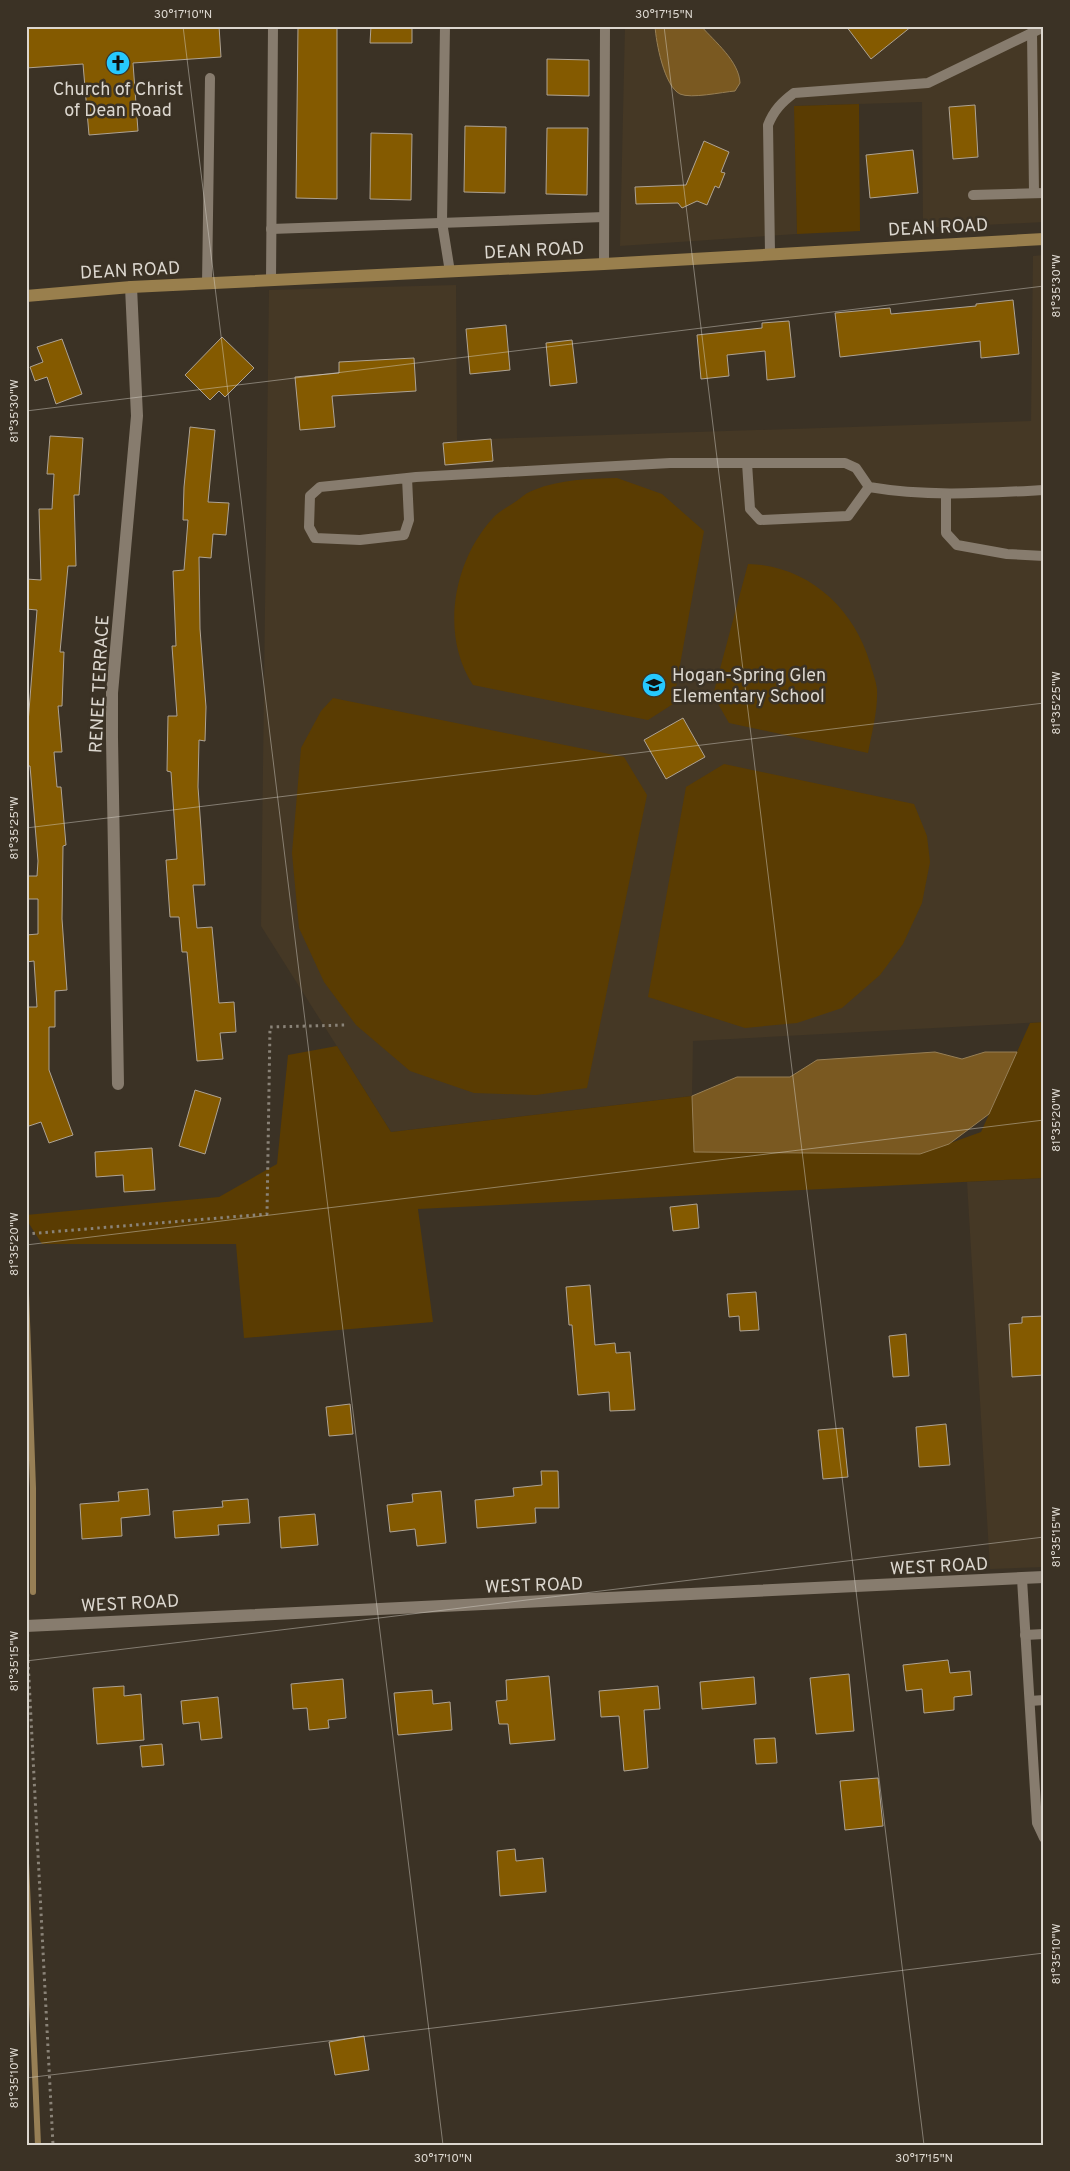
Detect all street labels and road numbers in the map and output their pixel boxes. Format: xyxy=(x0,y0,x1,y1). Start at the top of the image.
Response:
street label: DEAN ROAD xyxy=(887,214,989,243)
street label: DEAN ROAD xyxy=(483,237,585,266)
street label: DEAN ROAD xyxy=(79,257,181,286)
street label: RENEE TERRACE xyxy=(85,614,116,754)
street label: WEST ROAD xyxy=(889,1553,989,1582)
street label: WEST ROAD xyxy=(484,1573,584,1600)
street label: WEST ROAD xyxy=(80,1590,180,1619)

